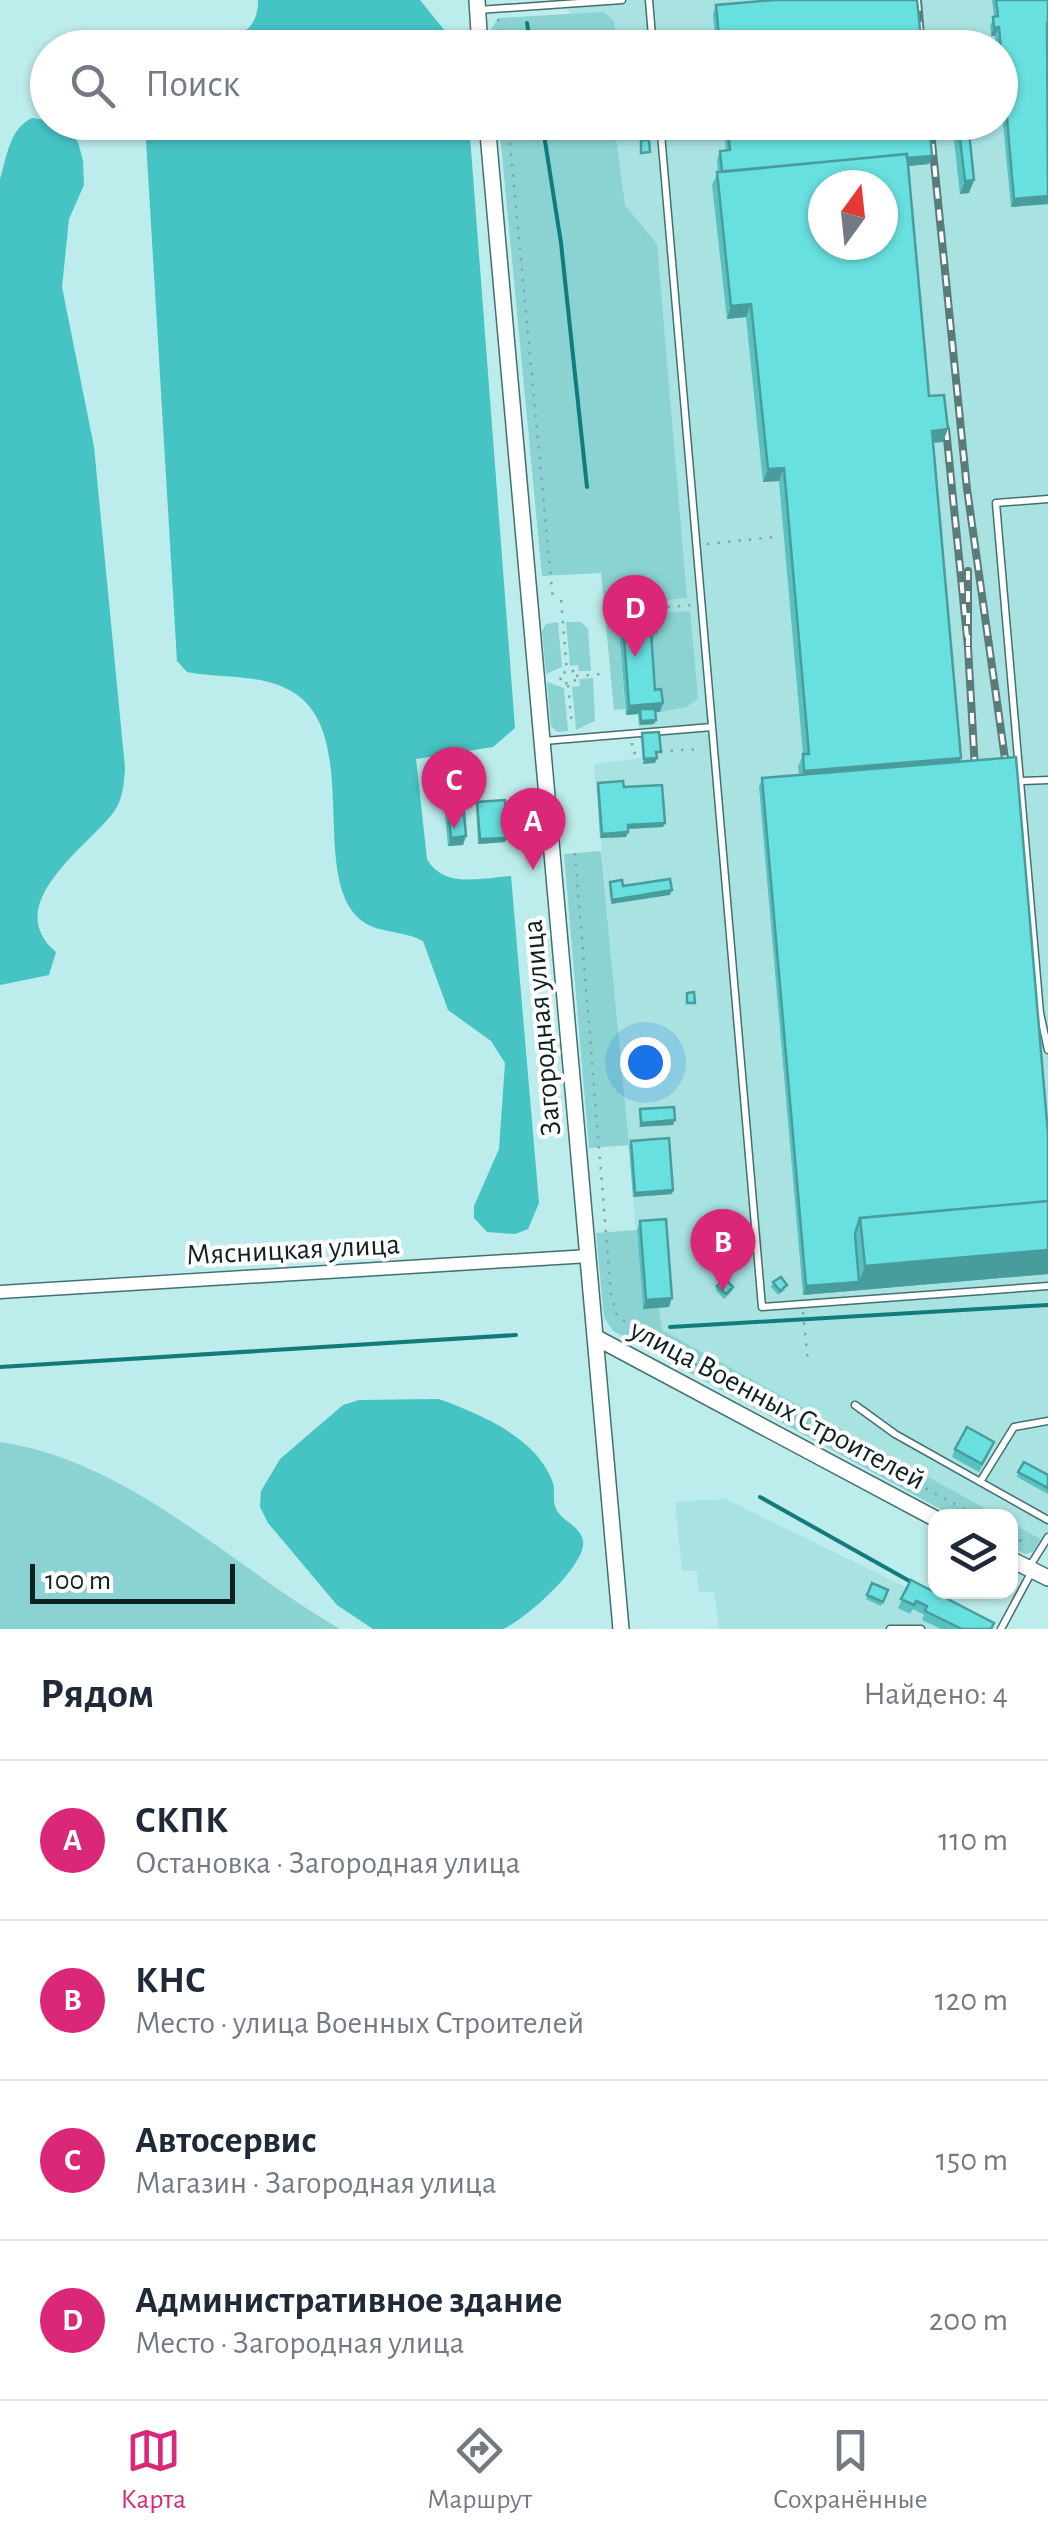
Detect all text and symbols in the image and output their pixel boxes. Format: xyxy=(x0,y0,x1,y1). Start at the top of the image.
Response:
search box xyxy=(30,30,1018,140)
icon: search xyxy=(65,58,120,113)
text: Поиск xyxy=(145,66,240,104)
north arrow xyxy=(808,170,898,260)
pin: D xyxy=(602,574,668,657)
pin: C xyxy=(422,746,486,829)
pin: A xyxy=(500,788,566,870)
street label: Загородная улица xyxy=(518,918,566,1137)
your location xyxy=(620,1037,671,1088)
pin: B xyxy=(690,1208,756,1291)
street label: Мясницкая улица xyxy=(185,1229,401,1271)
street label: улица Военных Строителей xyxy=(624,1314,930,1495)
map controls xyxy=(928,1509,1018,1599)
button: layers xyxy=(928,1509,1018,1599)
scale bar xyxy=(30,1559,235,1604)
text: 100 m xyxy=(45,1567,111,1595)
text: Рядом xyxy=(40,1673,154,1715)
text: Найдено: 4 xyxy=(863,1678,1008,1710)
text: СКПК xyxy=(135,1802,228,1840)
text: A xyxy=(63,1824,82,1856)
text: 110 m xyxy=(938,1824,1008,1856)
text: Остановка · Загородная улица xyxy=(135,1847,520,1879)
text: КНС xyxy=(135,1962,206,2000)
text: B xyxy=(63,1984,82,2016)
text: 120 m xyxy=(935,1984,1008,2016)
text: Место · улица Военных Строителей xyxy=(135,2007,584,2039)
text: Автосервис xyxy=(135,2122,317,2160)
text: C xyxy=(64,2144,81,2176)
text: 150 m xyxy=(936,2144,1008,2176)
text: Магазин · Загородная улица xyxy=(135,2167,497,2199)
text: Административное здание xyxy=(135,2282,562,2320)
text: D xyxy=(62,2304,83,2336)
text: 200 m xyxy=(929,2304,1008,2336)
text: Место · Загородная улица xyxy=(135,2327,464,2359)
tab: Карта xyxy=(120,2423,186,2517)
tab: Маршрут xyxy=(427,2423,532,2517)
tab: Сохранённые xyxy=(773,2423,928,2517)

